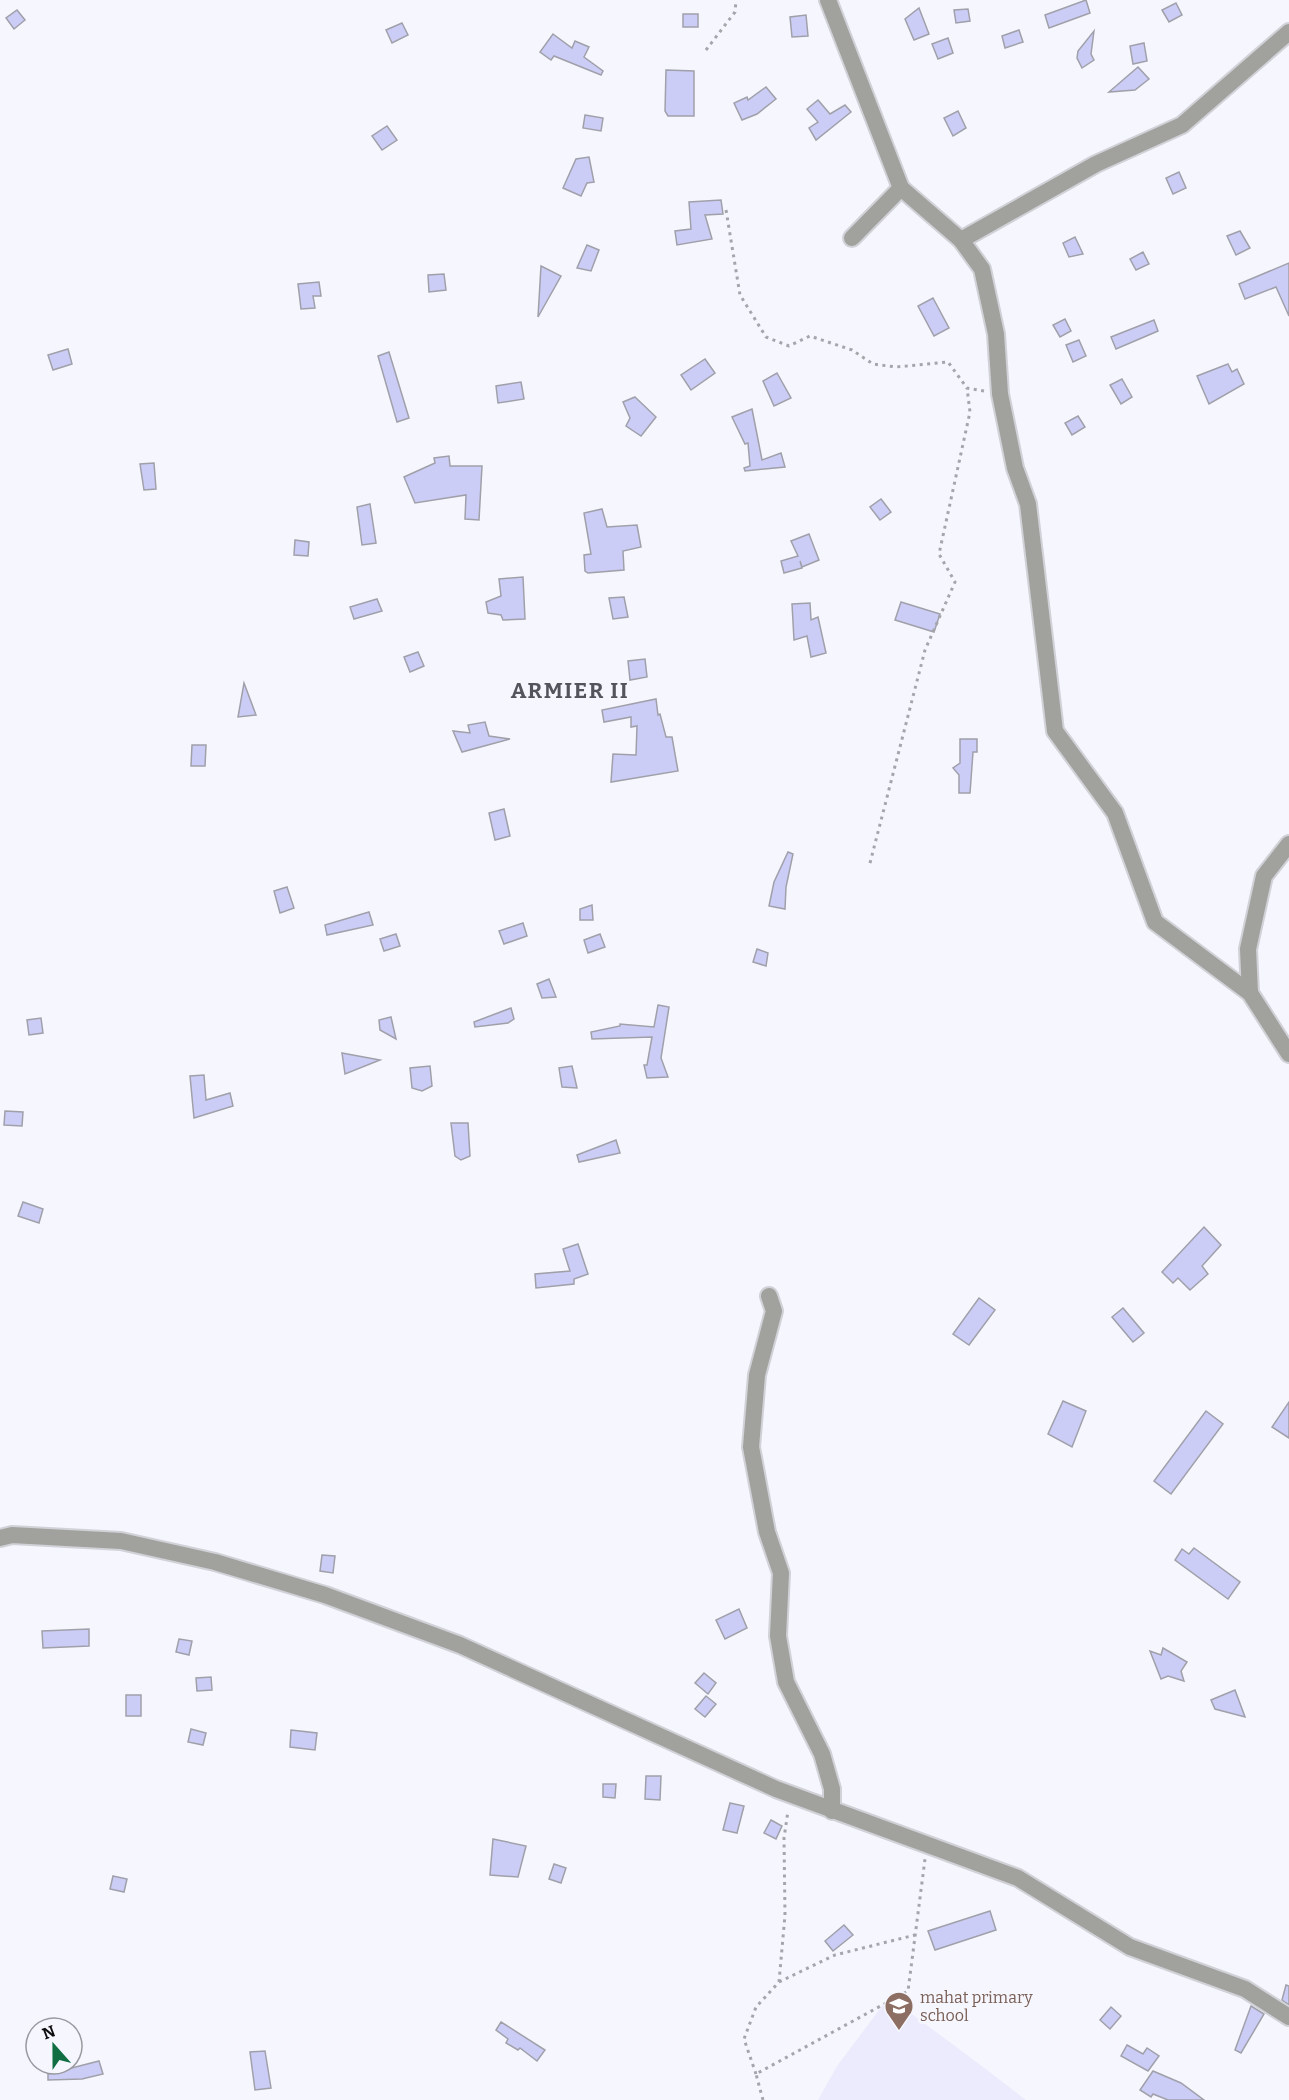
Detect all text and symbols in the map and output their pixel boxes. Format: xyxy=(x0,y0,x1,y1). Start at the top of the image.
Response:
district label: ARMIER II xyxy=(511,677,629,704)
place label: mahat primary school xyxy=(920,1988,1033,2025)
school or university icon: mahat primary school xyxy=(883,1990,915,2032)
north arrow xyxy=(24,2016,84,2076)
text: N xyxy=(40,2021,58,2044)

